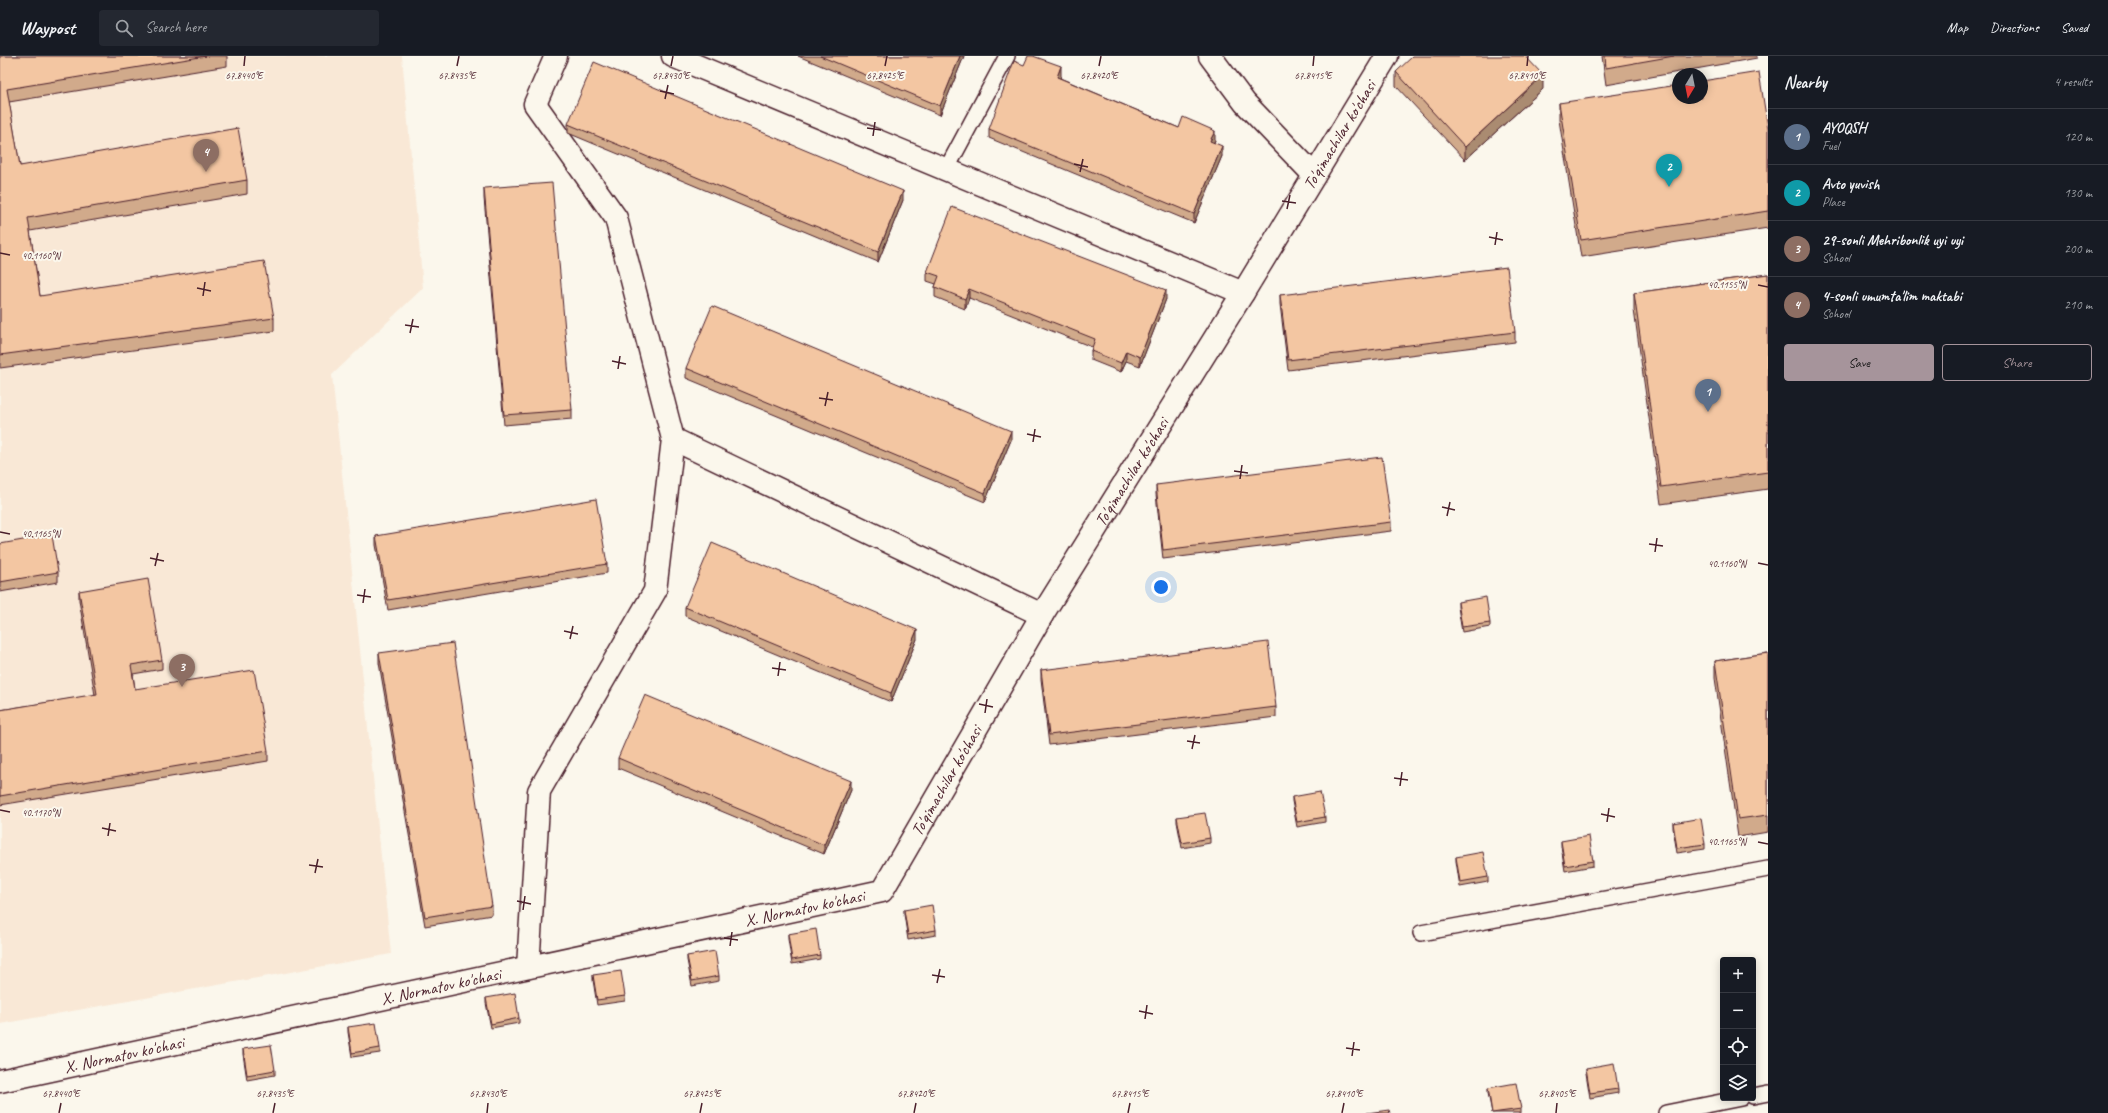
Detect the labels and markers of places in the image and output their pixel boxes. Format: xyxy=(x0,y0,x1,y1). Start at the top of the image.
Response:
pin: 4 xyxy=(193,139,219,172)
pin: 2 xyxy=(1656,154,1682,187)
pin: 1 xyxy=(1695,379,1721,412)
pin: 3 xyxy=(169,654,195,687)

